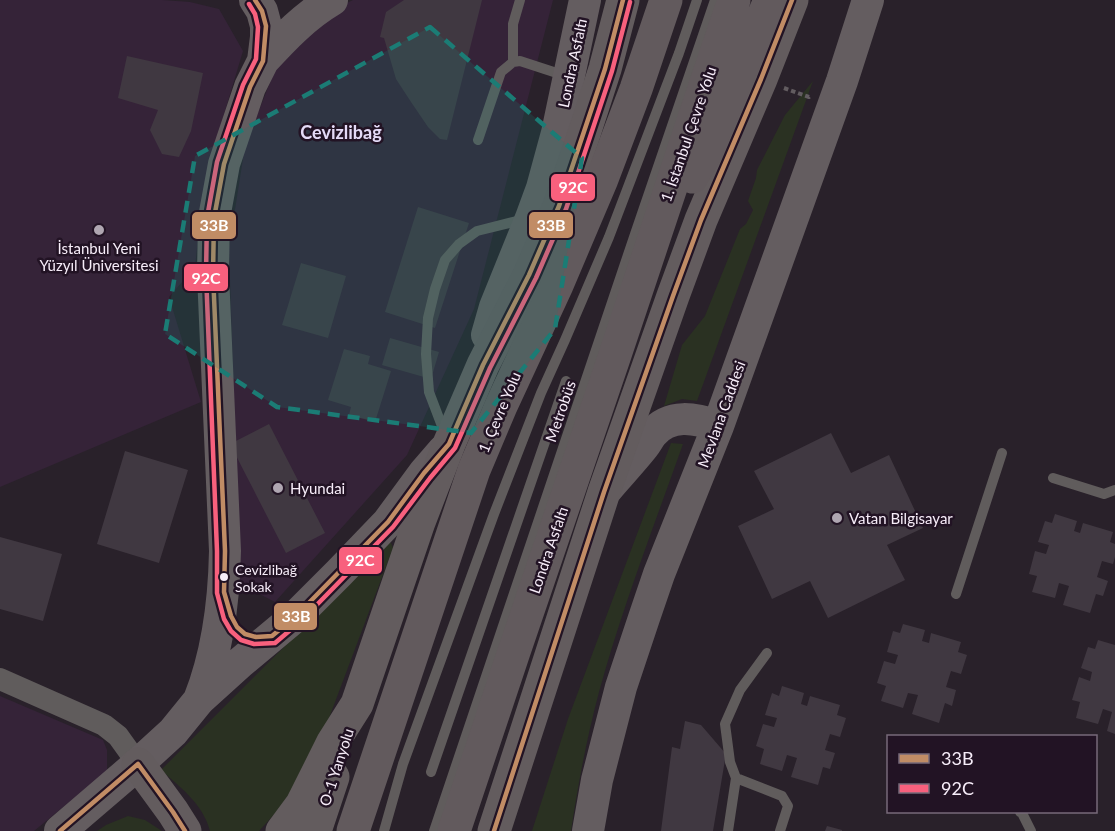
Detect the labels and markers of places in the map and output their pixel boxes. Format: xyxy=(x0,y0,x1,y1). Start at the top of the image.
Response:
marker: İstanbul Yeni Yüzyıl Üniversitesi xyxy=(92,223,106,237)
place label: İstanbul Yeni Yüzyıl Üniversitesi xyxy=(39,239,159,274)
place label: Hyundai xyxy=(290,479,345,497)
marker: Hyundai xyxy=(271,481,285,495)
place label: Vatan Bilgisayar xyxy=(849,509,953,527)
marker: Vatan Bilgisayar xyxy=(830,511,844,525)
place label: Cevizlibağ Sokak xyxy=(235,561,297,595)
marker: Cevizlibağ Sokak xyxy=(218,571,230,583)

